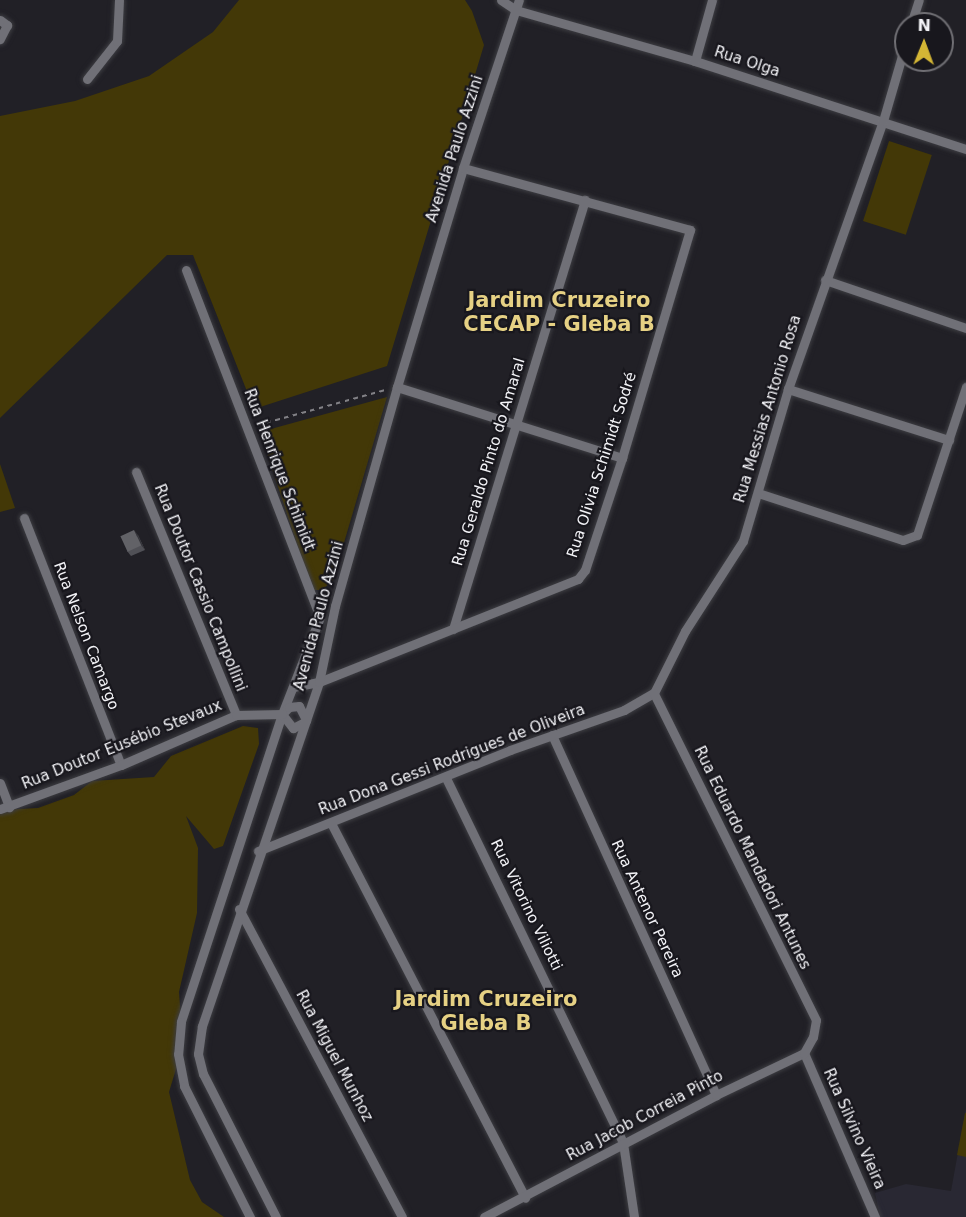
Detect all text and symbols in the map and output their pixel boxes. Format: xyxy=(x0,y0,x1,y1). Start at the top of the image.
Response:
north arrow xyxy=(894,12,954,72)
text: N xyxy=(917,16,931,35)
street label: Rua Olga xyxy=(712,43,782,81)
street label: Avenida Paulo Azzini xyxy=(423,73,487,225)
district label: Jardim Cruzeiro CECAP - Gleba B xyxy=(463,287,655,337)
street label: Rua Messias Antonio Rosa xyxy=(731,313,805,505)
street label: Rua Geraldo Pinto do Amaral xyxy=(449,356,529,568)
street label: Rua Olivia Schimidt Sodré xyxy=(563,370,641,560)
street label: Rua Henrique Schimidt xyxy=(240,386,318,554)
street label: Rua Doutor Cassio Campollini xyxy=(150,482,250,694)
street label: Avenida Paulo Azzini xyxy=(290,539,348,693)
street label: Rua Nelson Camargo xyxy=(49,559,123,713)
street label: Rua Doutor Eusébio Stevaux xyxy=(19,697,225,793)
street label: Rua Dona Gessi Rodrigues de Oliveira xyxy=(316,701,588,819)
street label: Rua Eduardo Mandadori Antunes xyxy=(690,743,814,973)
street label: Rua Vitorino Viliotti xyxy=(486,836,566,974)
street label: Rua Antenor Pereira xyxy=(607,837,687,981)
district label: Jardim Cruzeiro Gleba B xyxy=(395,986,577,1036)
street label: Rua Miguel Munhoz xyxy=(292,987,376,1125)
street label: Rua Silvino Vieira xyxy=(819,1066,889,1192)
street label: Rua Jacob Correia Pinto xyxy=(564,1067,726,1165)

